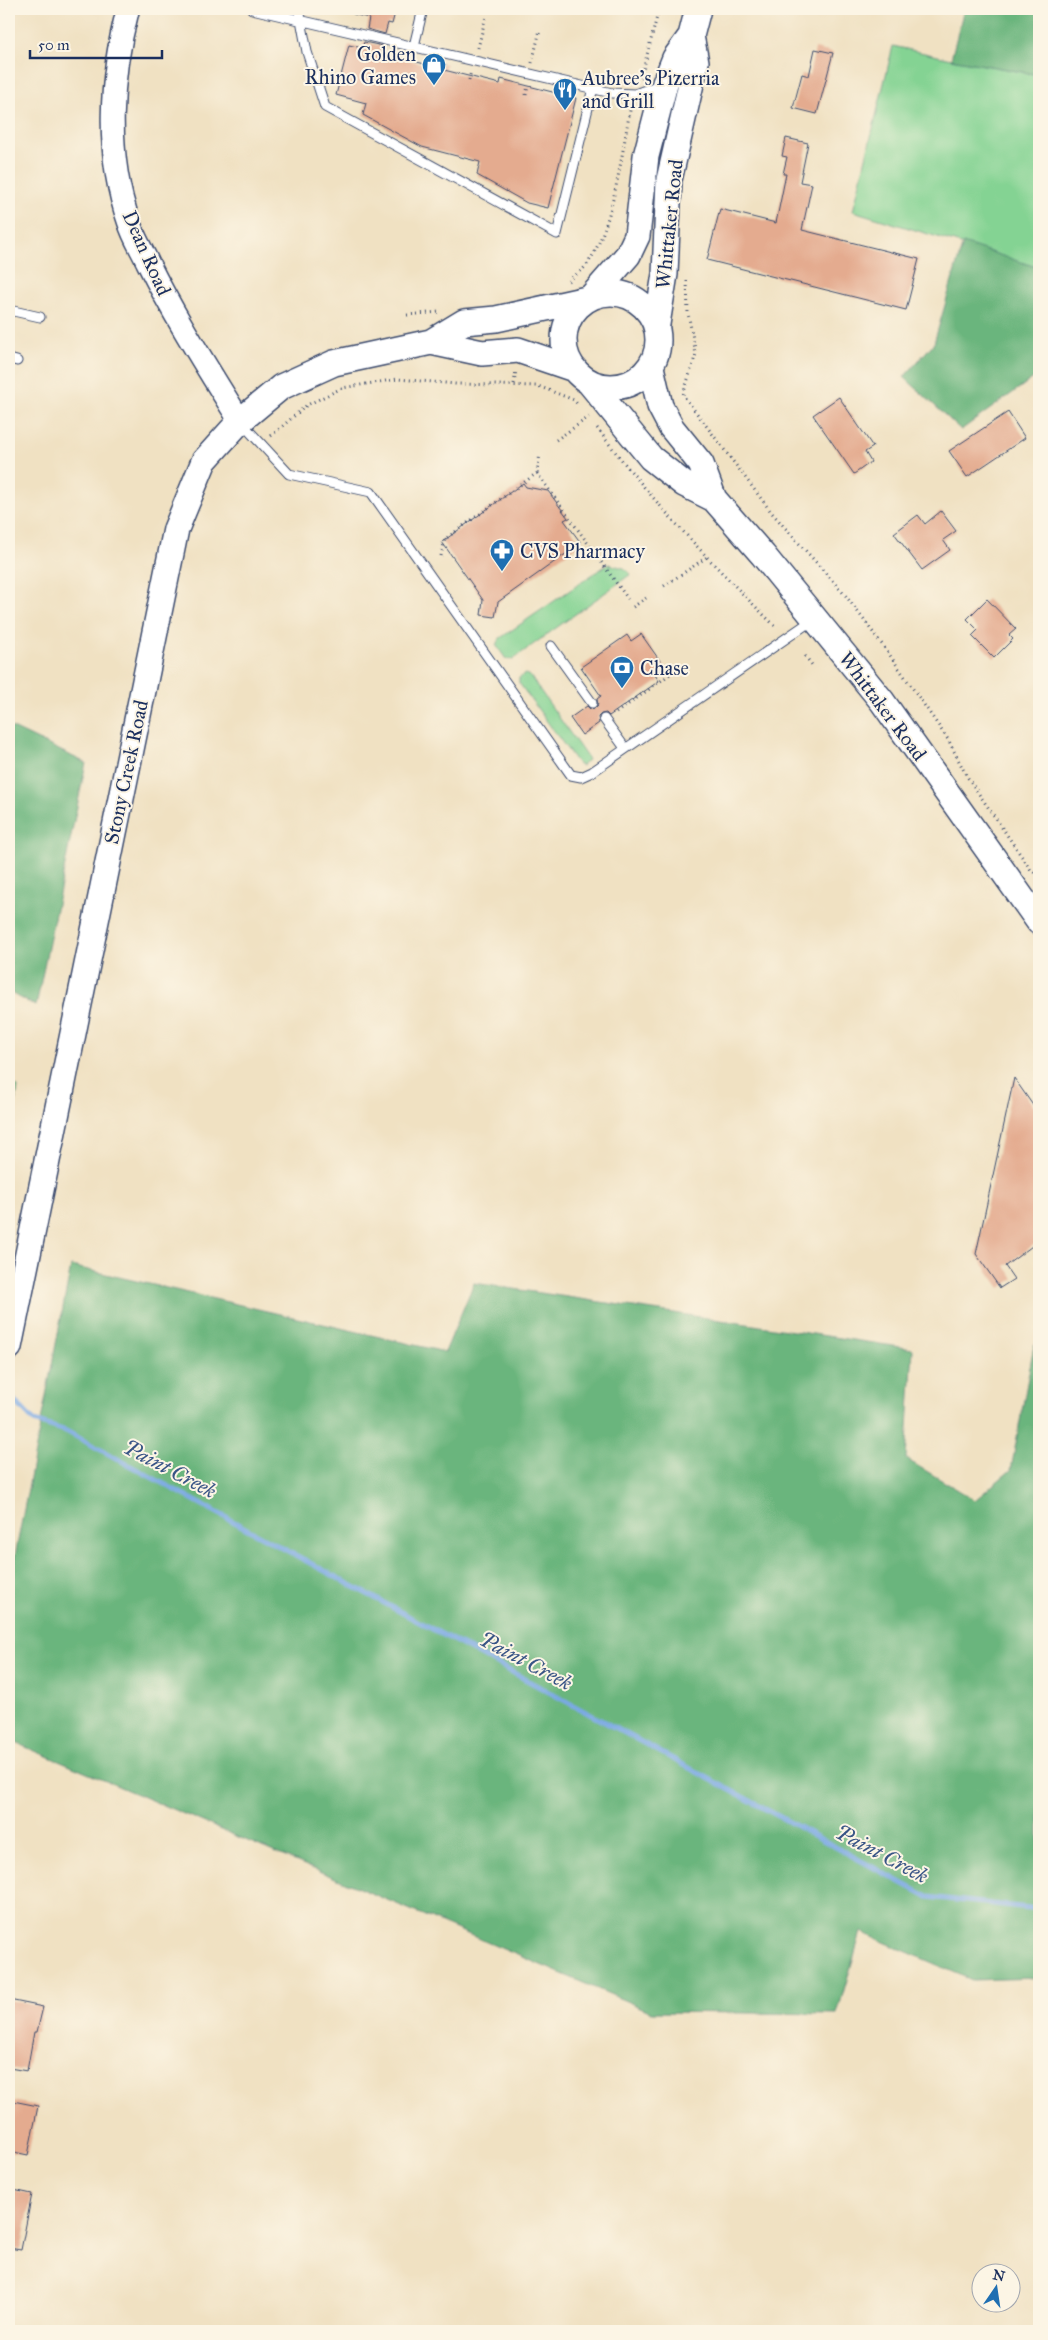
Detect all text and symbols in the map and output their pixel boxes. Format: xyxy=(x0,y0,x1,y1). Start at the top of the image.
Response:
scale bar xyxy=(30,28,162,60)
text: 50 m xyxy=(38,36,70,54)
place label: Golden Rhino Games xyxy=(305,42,416,89)
shop icon: Golden Rhino Games xyxy=(421,52,447,86)
place label: Aubree's Pizerria and Grill xyxy=(581,66,720,113)
restaurant icon: Aubree's Pizerria and Grill xyxy=(552,77,578,111)
street label: Whittaker Road xyxy=(650,158,688,290)
street label: Dean Road xyxy=(118,207,176,299)
pharmacy icon: CVS Pharmacy xyxy=(489,538,515,572)
place label: CVS Pharmacy xyxy=(520,539,646,563)
street label: Whittaker Road xyxy=(834,647,932,765)
bank icon: Chase xyxy=(609,655,635,689)
place label: Chase xyxy=(640,656,689,680)
street label: Stony Creek Road xyxy=(99,698,153,846)
water label: Paint Creek xyxy=(119,1434,221,1505)
water label: Paint Creek xyxy=(475,1626,577,1697)
water label: Paint Creek xyxy=(831,1819,933,1890)
north arrow xyxy=(970,2262,1020,2312)
text: N xyxy=(991,2266,1007,2285)

